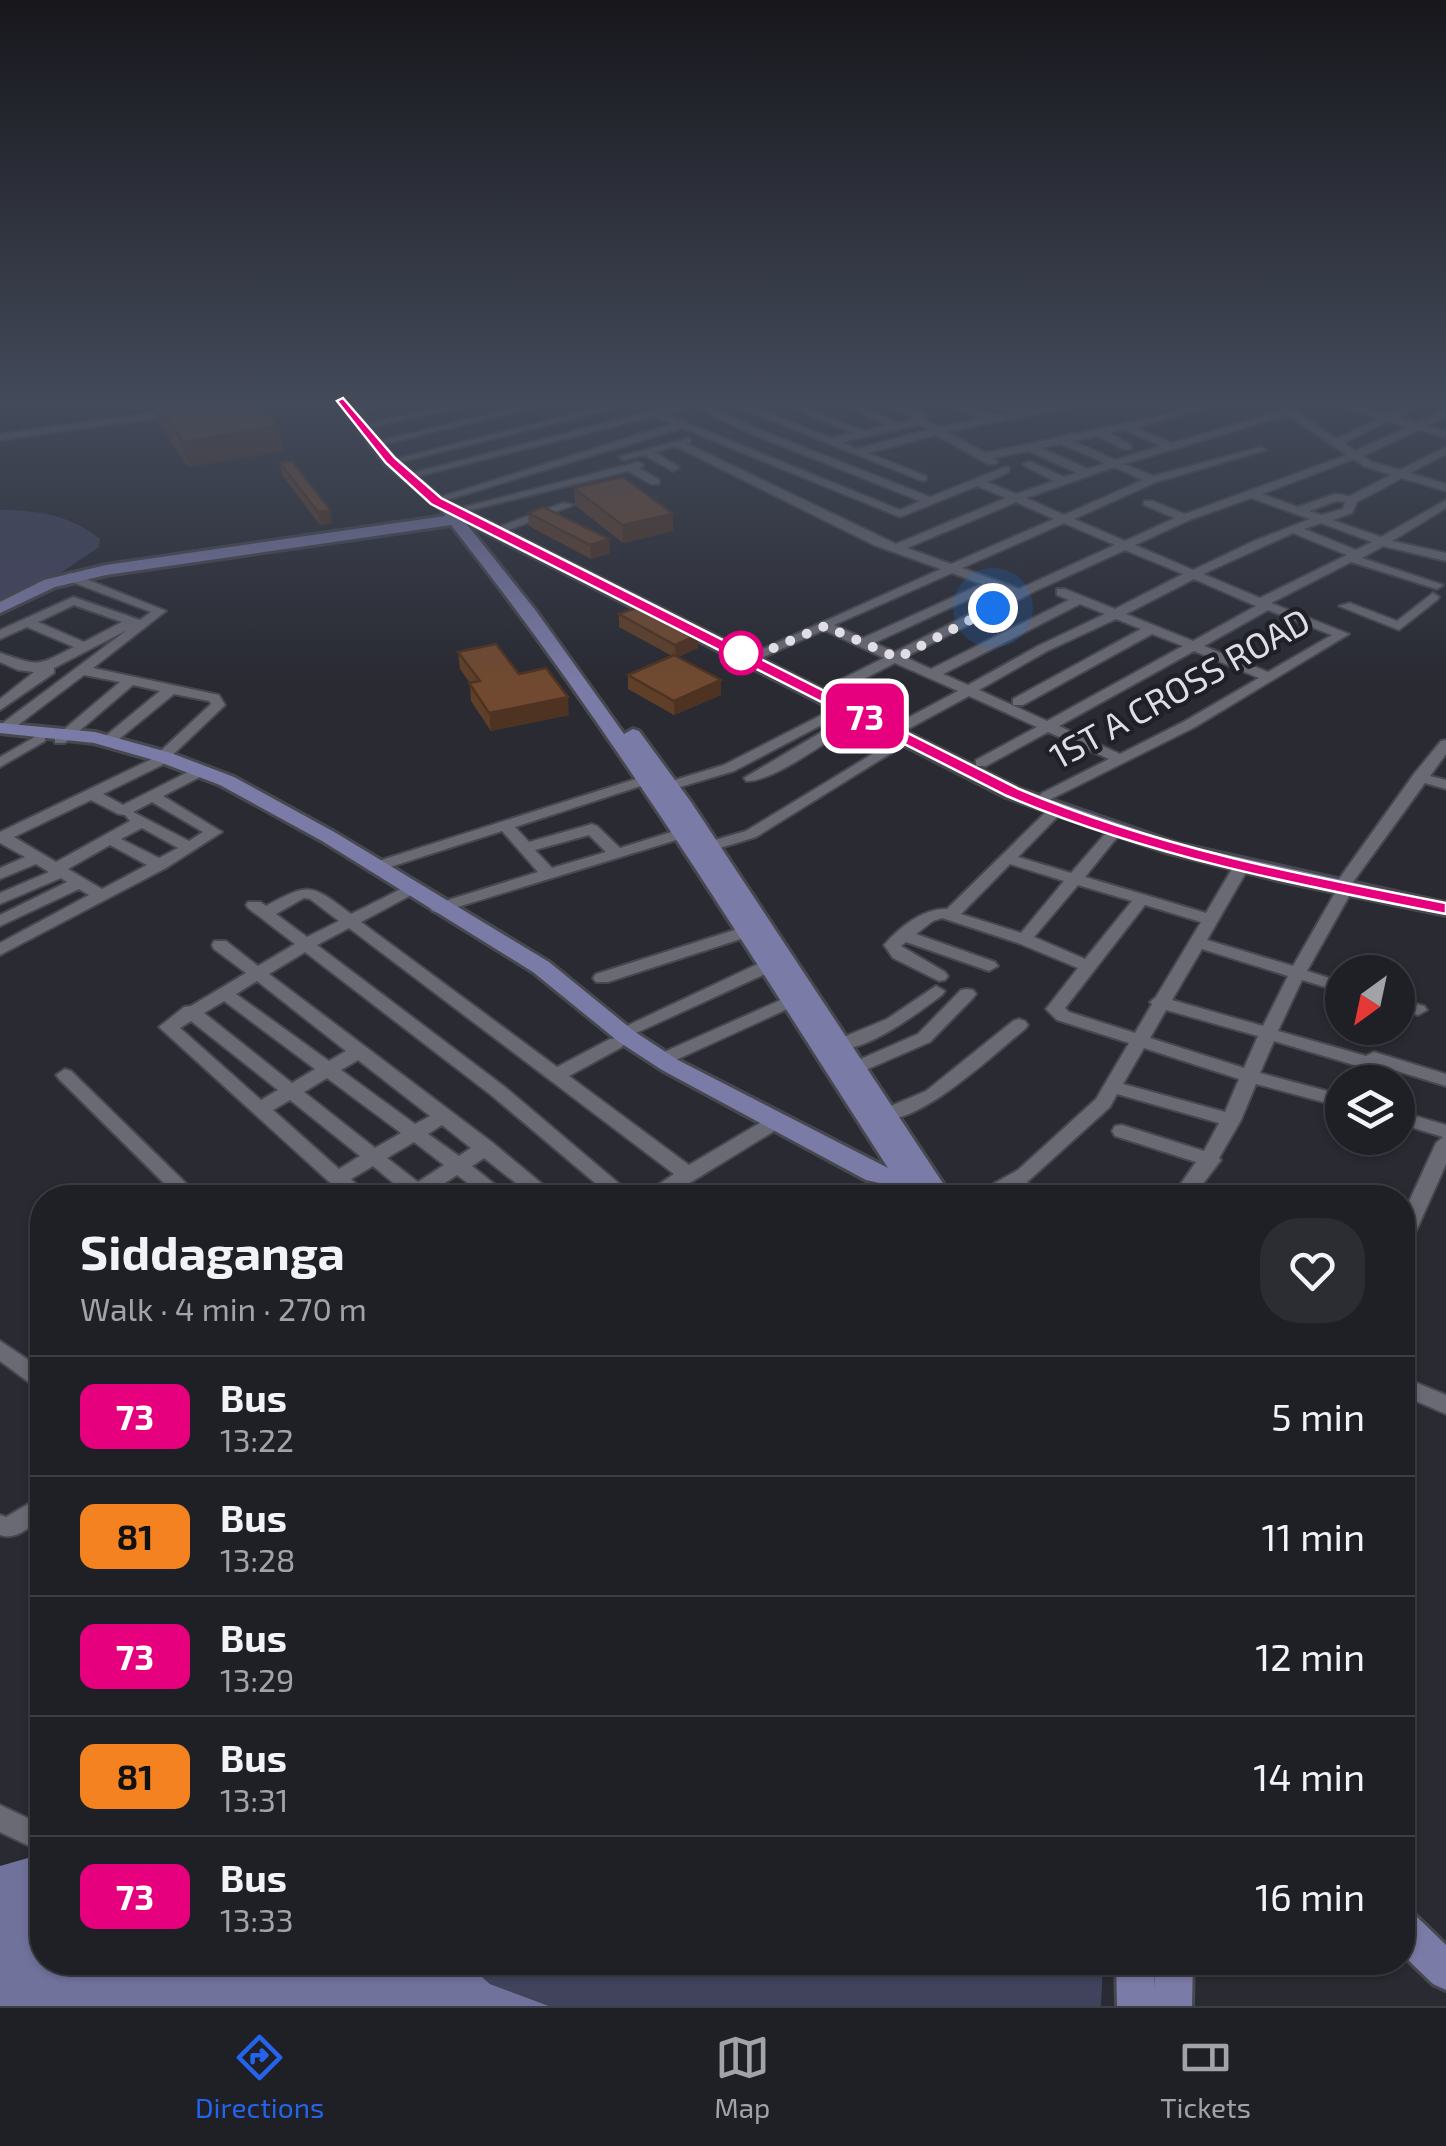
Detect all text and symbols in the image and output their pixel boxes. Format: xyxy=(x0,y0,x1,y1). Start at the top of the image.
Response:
your location xyxy=(968,583,1018,633)
street label: 1ST A CROSS ROAD xyxy=(1042,598,1316,776)
unlabelled marker xyxy=(720,632,762,674)
line badge: 73 xyxy=(820,684,910,748)
text: 73 xyxy=(846,695,884,737)
north arrow xyxy=(1325,955,1415,1045)
map controls xyxy=(1325,955,1415,1155)
button: layers xyxy=(1325,1065,1415,1155)
button: heart xyxy=(1260,1218,1365,1323)
text: Siddaganga xyxy=(80,1222,345,1280)
text: Walk · 4 min · 270 m xyxy=(80,1289,367,1327)
text: Bus xyxy=(220,1374,287,1420)
text: 5 min xyxy=(1271,1393,1365,1439)
text: 73 xyxy=(116,1395,154,1437)
text: 13:22 xyxy=(220,1420,294,1458)
text: Bus xyxy=(220,1494,287,1540)
text: 11 min xyxy=(1261,1513,1365,1559)
text: 81 xyxy=(117,1515,153,1557)
text: 13:28 xyxy=(220,1540,296,1578)
text: Bus xyxy=(220,1614,287,1660)
text: 12 min xyxy=(1255,1633,1365,1679)
text: 73 xyxy=(116,1635,154,1677)
text: 13:29 xyxy=(220,1660,294,1698)
text: Bus xyxy=(220,1734,287,1780)
text: 14 min xyxy=(1253,1753,1365,1799)
text: 81 xyxy=(117,1755,153,1797)
text: 13:31 xyxy=(220,1780,289,1818)
text: Bus xyxy=(220,1854,287,1900)
text: 16 min xyxy=(1255,1873,1365,1919)
text: 73 xyxy=(116,1875,154,1917)
text: 13:33 xyxy=(220,1900,294,1938)
tab: Directions xyxy=(195,2030,324,2124)
tab: Map xyxy=(714,2030,770,2124)
tab: Tickets xyxy=(1160,2030,1251,2124)

